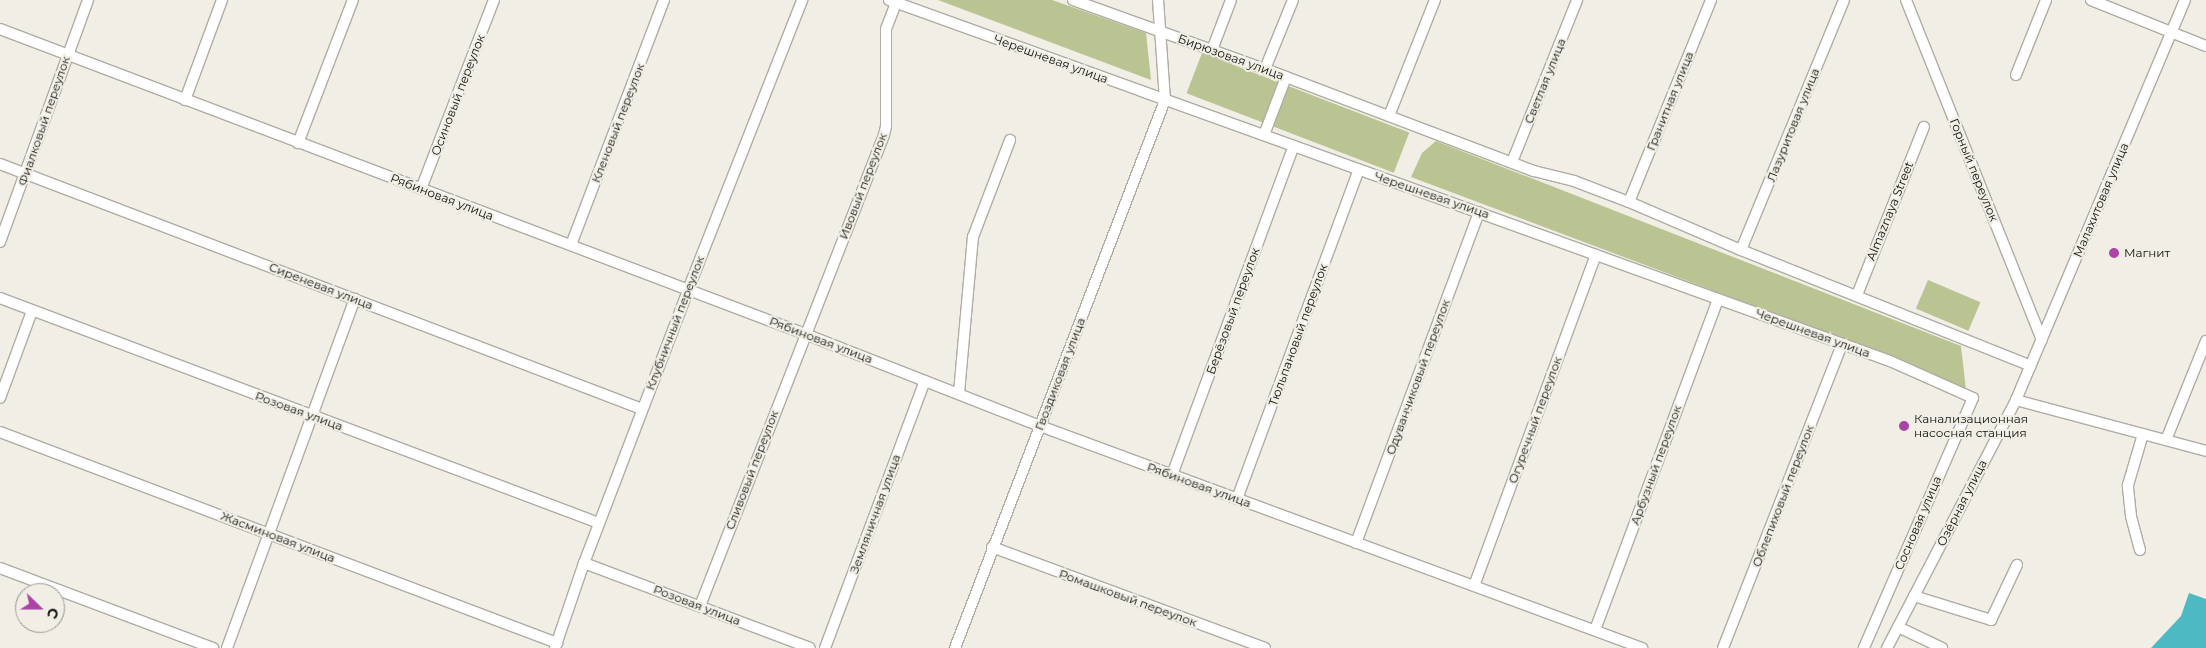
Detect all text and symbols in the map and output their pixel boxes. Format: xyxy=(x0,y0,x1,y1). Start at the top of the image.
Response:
street label: Бирюзовая улица xyxy=(1176,31,1286,83)
street label: Осиновый переулок xyxy=(428,32,488,158)
street label: Черешневая улица xyxy=(992,32,1110,86)
street label: Светлая улица xyxy=(1521,36,1569,126)
street label: Гранитная улица xyxy=(1644,49,1696,153)
street label: Фиалковый переулок xyxy=(15,54,73,188)
street label: Кленовый переулок xyxy=(589,61,647,185)
street label: Лазуритовая улица xyxy=(1764,66,1822,184)
street label: Горный переулок xyxy=(1947,116,2001,224)
street label: Ивовый переулок xyxy=(836,131,890,241)
street label: Малахитовая улица xyxy=(2070,141,2132,259)
street label: Almaznaya Street xyxy=(1864,159,1916,263)
street label: Черешневая улица xyxy=(1373,169,1491,221)
street label: Рябиновая улица xyxy=(388,171,496,223)
street label: Берёзовый переулок xyxy=(1203,246,1263,376)
place label: Магнит xyxy=(2124,246,2170,260)
marker: Магнит xyxy=(2108,247,2120,259)
street label: Клубничный переулок xyxy=(643,254,707,392)
street label: Сиреневая улица xyxy=(267,260,375,312)
street label: Тюльпановый переулок xyxy=(1266,262,1330,408)
street label: Одуванчиковый переулок xyxy=(1383,297,1453,457)
street label: Черешневая улица xyxy=(1754,306,1872,360)
street label: Рябиновая улица xyxy=(767,314,875,366)
street label: Гвоздиковая улица xyxy=(1032,316,1088,432)
street label: Огуречный переулок xyxy=(1505,355,1565,485)
street label: Розовая улица xyxy=(253,388,345,434)
street label: Арбузный переулок xyxy=(1628,403,1684,527)
street label: Сливовый переулок xyxy=(723,408,781,532)
place label: Канализационная насосная станция xyxy=(1914,412,2028,440)
marker: Канализационная насосная станция xyxy=(1898,420,1910,432)
street label: Облепиховый переулок xyxy=(1749,423,1817,569)
street label: Земляничная улица xyxy=(847,452,903,576)
street label: Озёрная улица xyxy=(1934,457,1990,549)
street label: Рябиновая улица xyxy=(1145,460,1253,510)
street label: Сосновая улица xyxy=(1892,474,1944,572)
street label: Жасминовая улица xyxy=(219,509,337,565)
street label: Ромашковый переулок xyxy=(1057,566,1199,630)
street label: Розовая улица xyxy=(651,582,743,628)
north arrow xyxy=(15,583,65,633)
text: С xyxy=(43,605,63,621)

